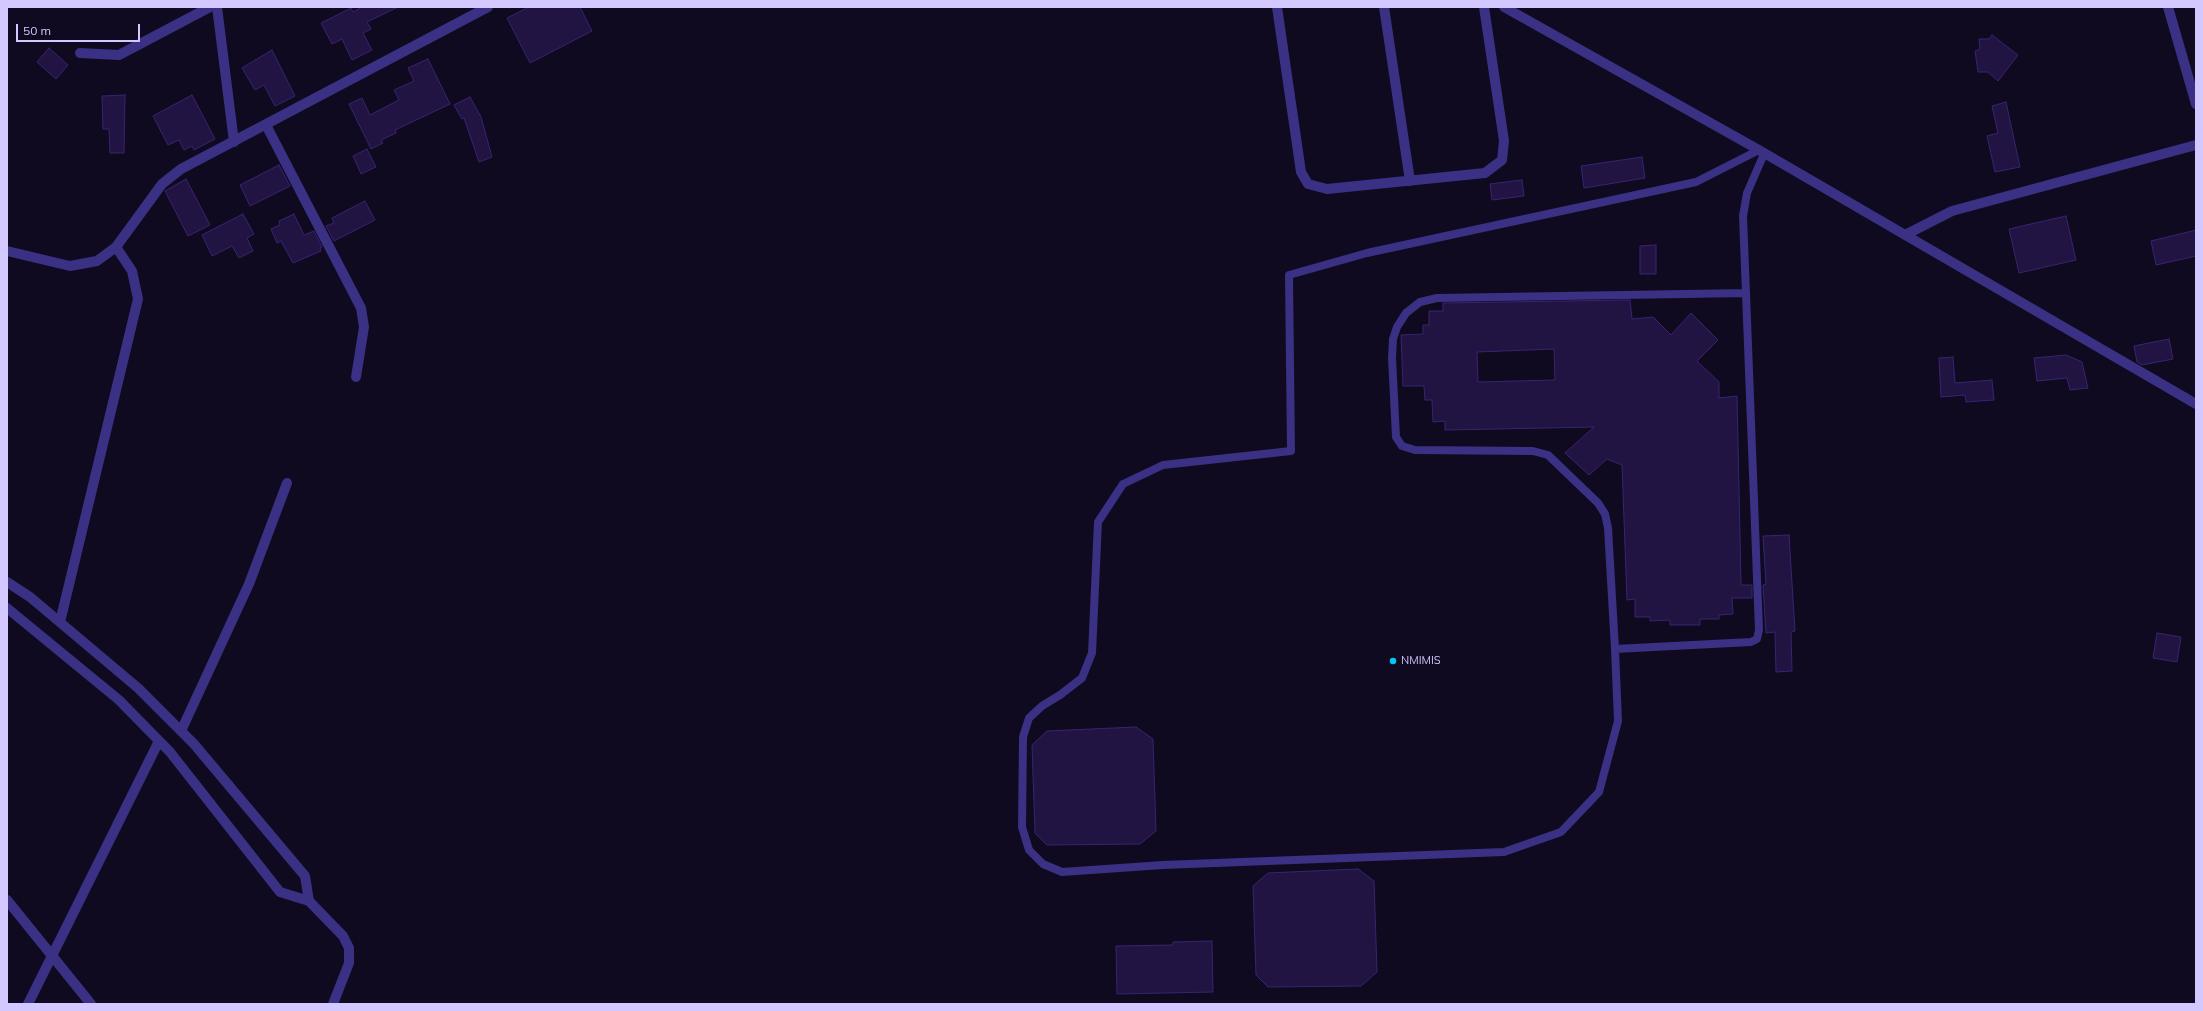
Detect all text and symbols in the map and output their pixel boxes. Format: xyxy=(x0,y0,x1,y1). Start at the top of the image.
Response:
scale bar xyxy=(18,16,142,42)
text: 50 m xyxy=(23,23,51,38)
place label: NMIMIS xyxy=(1401,654,1441,668)
marker: NMIMIS xyxy=(1388,656,1398,666)

